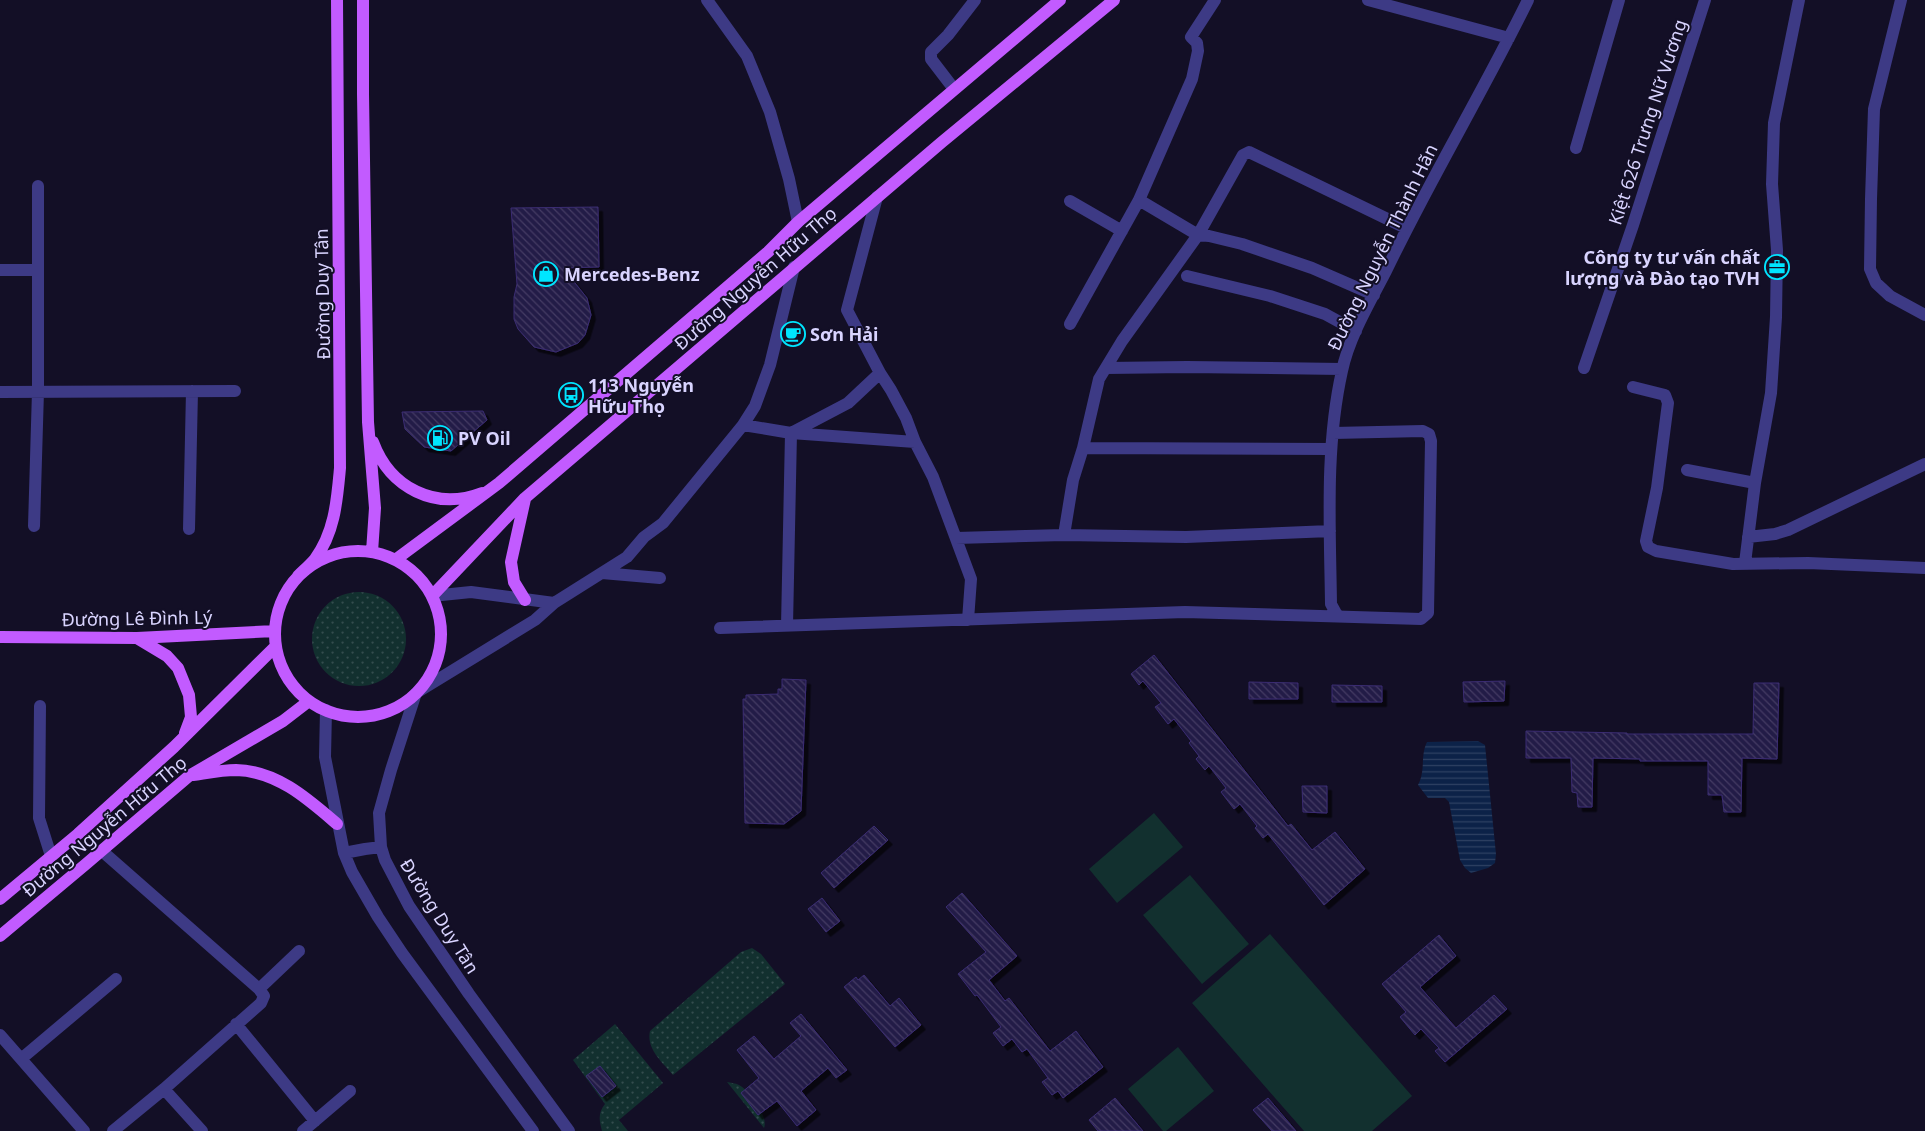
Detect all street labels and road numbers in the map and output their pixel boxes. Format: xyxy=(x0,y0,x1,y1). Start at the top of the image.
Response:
street label: Kiệt 626 Trưng Nữ Vương xyxy=(1602,16,1692,228)
street label: Đường Nguyễn Thành Hãn xyxy=(1321,140,1443,354)
street label: Đường Nguyễn Hữu Thọ xyxy=(669,201,841,355)
street label: Đường Duy Tân xyxy=(309,228,335,360)
street label: Đường Lê Đình Lý xyxy=(61,605,213,631)
street label: Đường Nguyễn Hữu Thọ xyxy=(17,750,191,902)
street label: Đường Duy Tân xyxy=(395,854,485,978)

